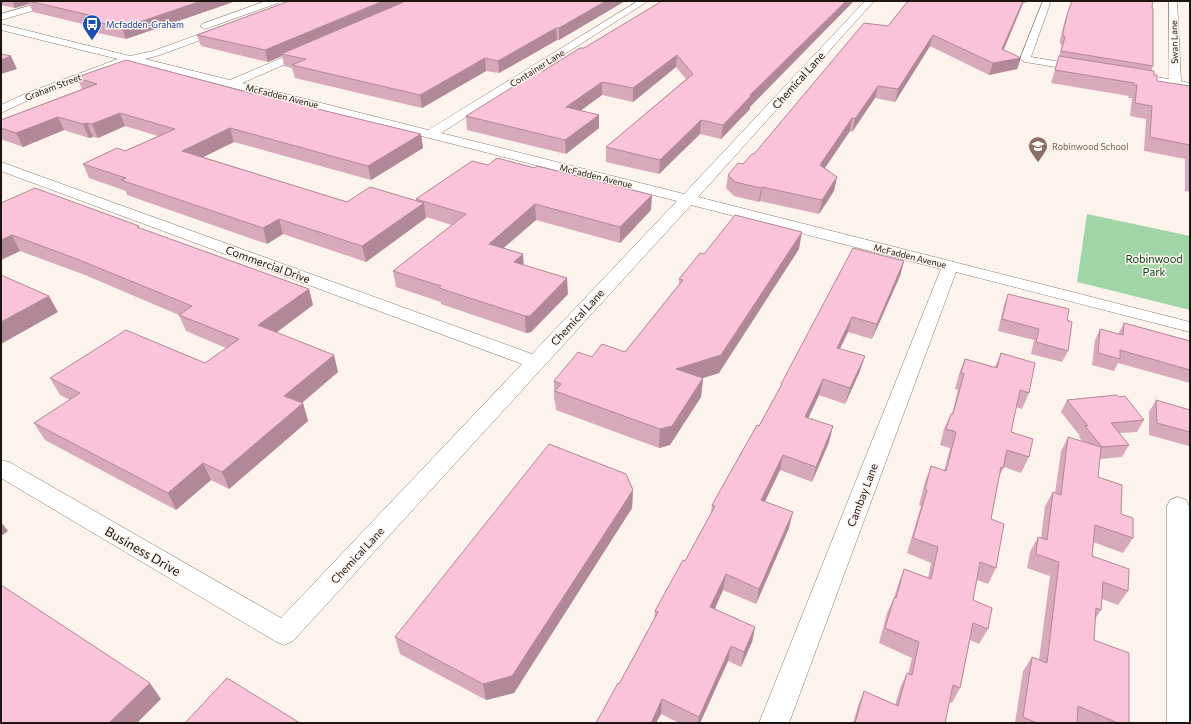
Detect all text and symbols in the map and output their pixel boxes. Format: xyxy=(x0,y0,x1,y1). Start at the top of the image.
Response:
bus stop icon: Mcfadden-Graham xyxy=(81,13,103,41)
place label: Mcfadden-Graham xyxy=(106,19,184,30)
street label: Swan Lane xyxy=(1168,20,1180,64)
street label: Container Lane xyxy=(508,47,567,89)
street label: Chemical Lane xyxy=(769,49,827,111)
street label: Graham Street xyxy=(23,71,83,103)
street label: McFadden Avenue xyxy=(244,82,320,110)
school or university icon: Robinwood School xyxy=(1027,135,1049,163)
place label: Robinwood School xyxy=(1052,141,1128,152)
street label: McFadden Avenue xyxy=(558,162,634,190)
street label: McFadden Avenue xyxy=(872,242,948,270)
street label: Commercial Drive xyxy=(224,243,312,285)
park label: Robinwood Park xyxy=(1125,252,1183,278)
street label: Chemical Lane xyxy=(548,286,607,348)
street label: Cambay Lane xyxy=(844,461,880,529)
street label: Business Drive xyxy=(102,523,184,579)
street label: Chemical Lane xyxy=(328,524,387,586)

